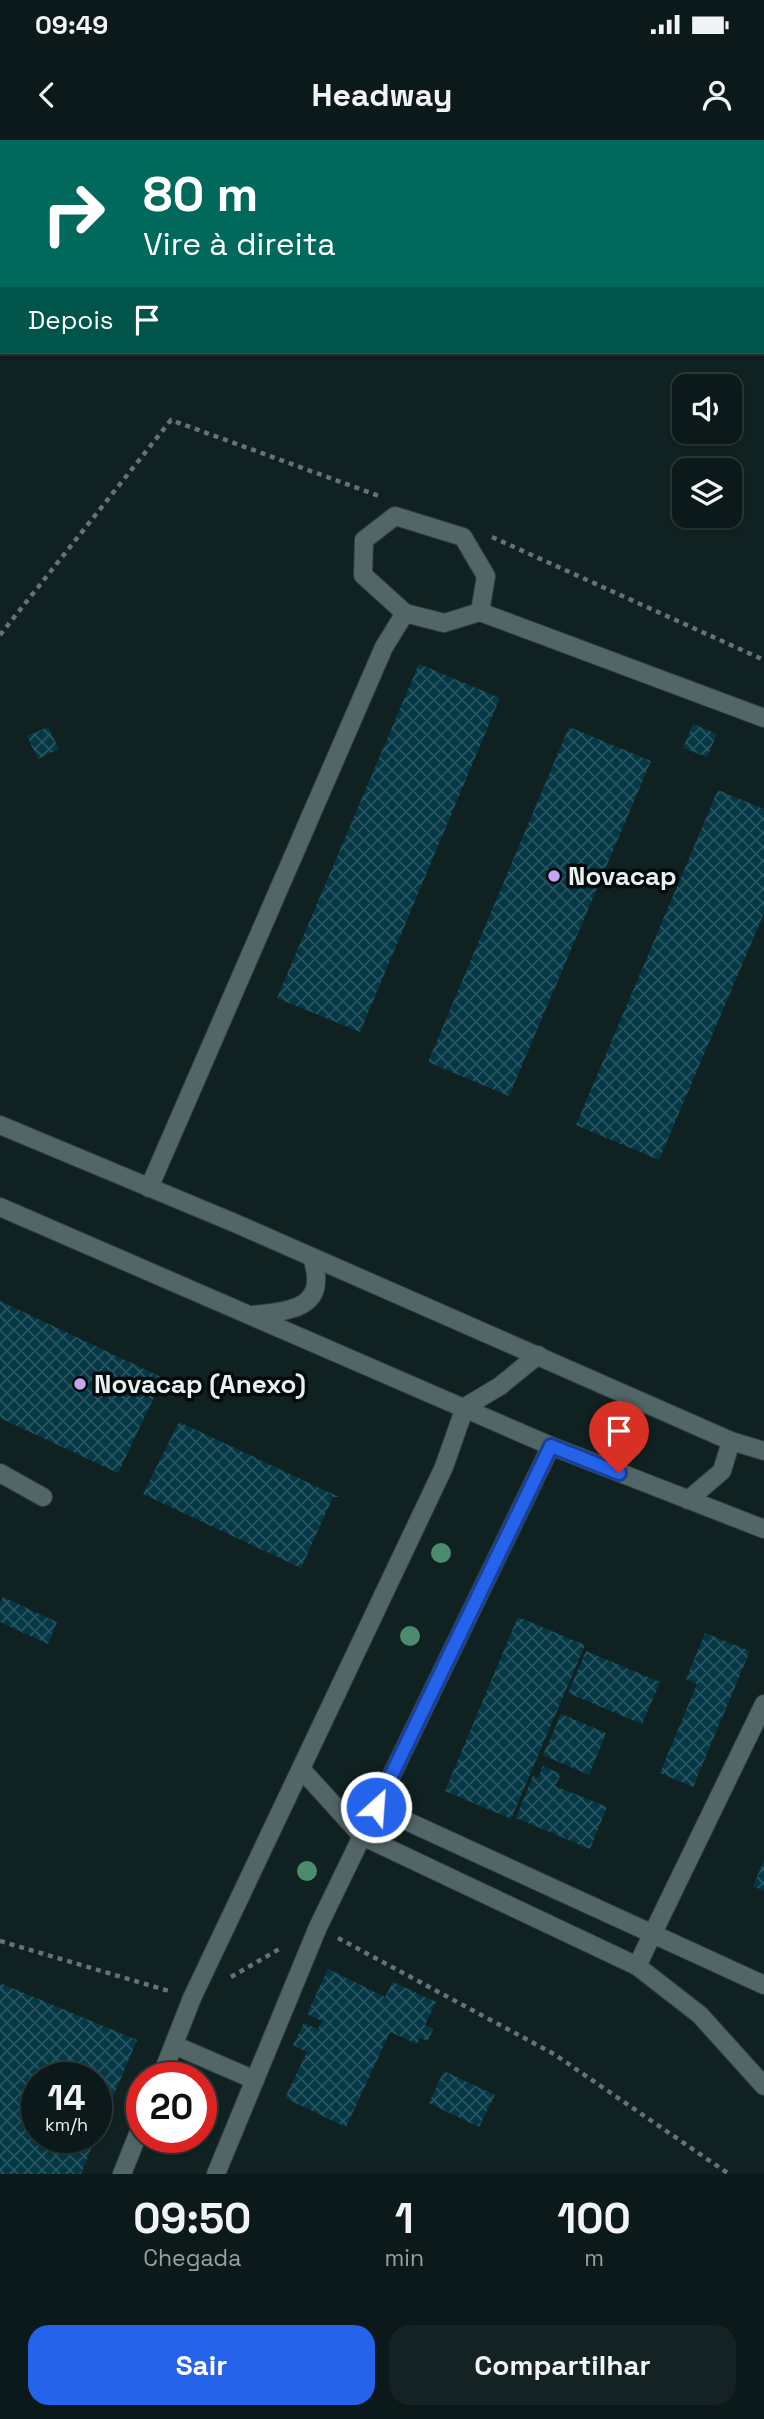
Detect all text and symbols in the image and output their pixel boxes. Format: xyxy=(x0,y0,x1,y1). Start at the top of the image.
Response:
text: 09:49 xyxy=(35,8,108,42)
text: Headway xyxy=(312,75,452,115)
icon: back xyxy=(28,76,66,114)
icon: person xyxy=(698,76,736,114)
text: 80 m xyxy=(143,163,258,225)
icon: right xyxy=(28,168,119,259)
text: Vire à direita xyxy=(143,224,336,264)
icon: arrive xyxy=(128,301,166,339)
text: Depois xyxy=(28,303,114,337)
map controls xyxy=(672,374,742,528)
button: sound xyxy=(672,374,742,444)
button: layers xyxy=(672,458,742,528)
place label: Novacap xyxy=(568,859,677,893)
marker: Novacap xyxy=(546,868,562,884)
place label: Novacap (Anexo) xyxy=(94,1367,306,1401)
marker: Novacap (Anexo) xyxy=(72,1376,88,1392)
pin xyxy=(589,1401,649,1473)
icon: arrive xyxy=(600,1412,638,1450)
position arrow xyxy=(339,1770,413,1844)
speed limit sign: 20 xyxy=(126,2062,217,2153)
text: 14 xyxy=(47,2076,86,2120)
text: km/h xyxy=(45,2113,88,2136)
text: 09:50 xyxy=(133,2192,251,2245)
text: 1 xyxy=(395,2192,414,2245)
text: 100 xyxy=(557,2192,631,2245)
text: Chegada xyxy=(143,2243,241,2273)
text: min xyxy=(385,2243,424,2273)
text: m xyxy=(584,2243,604,2273)
button: Sair xyxy=(28,2325,375,2405)
button: Compartilhar xyxy=(389,2325,736,2405)

